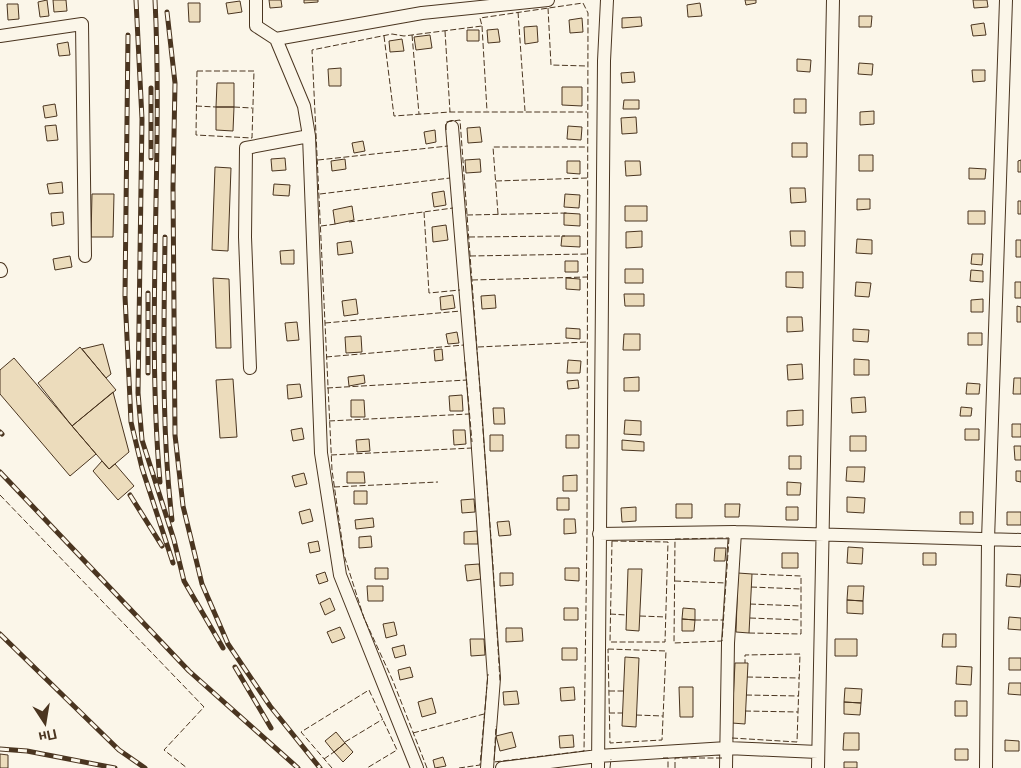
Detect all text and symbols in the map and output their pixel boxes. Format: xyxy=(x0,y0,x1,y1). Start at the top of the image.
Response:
north arrow xyxy=(20,698,70,748)
text: Пн xyxy=(37,726,58,745)

